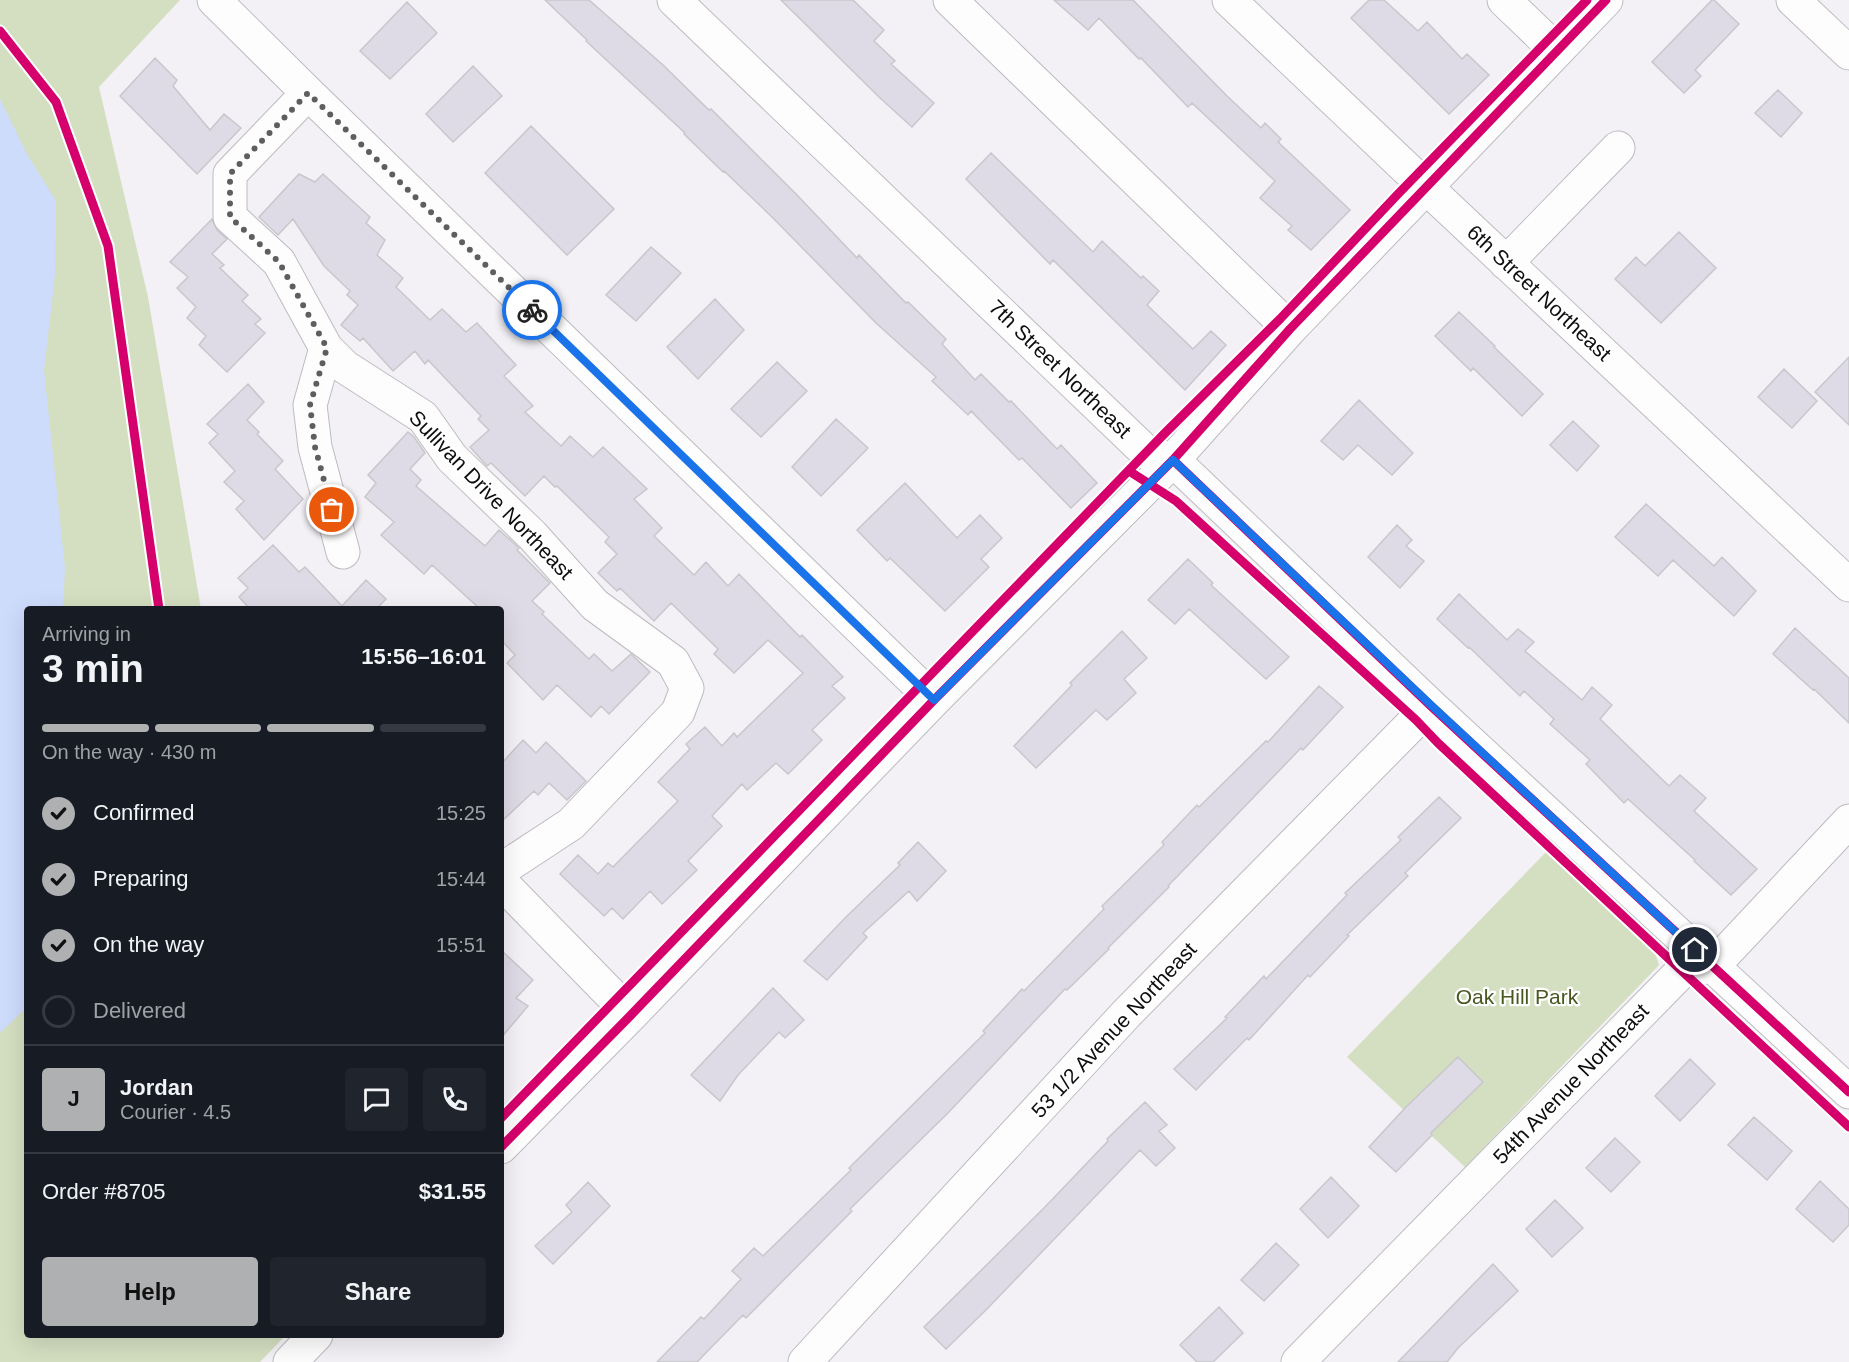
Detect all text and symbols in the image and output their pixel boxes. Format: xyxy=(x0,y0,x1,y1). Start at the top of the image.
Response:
street label: 6th Street Northeast xyxy=(1463,220,1616,365)
courier xyxy=(502,280,562,340)
icon: bike xyxy=(516,294,549,327)
street label: 7th Street Northeast xyxy=(985,295,1136,442)
street label: Sullivan Drive Northeast xyxy=(405,406,578,584)
pin xyxy=(306,484,357,535)
icon: bag xyxy=(315,493,348,526)
text: Arriving in xyxy=(42,623,131,645)
text: 15:56–16:01 xyxy=(361,644,486,669)
text: 3 min xyxy=(42,647,144,690)
text: On the way · 430 m xyxy=(42,741,217,763)
icon: check xyxy=(42,797,75,830)
text: Confirmed xyxy=(93,800,194,825)
text: 15:25 xyxy=(436,802,486,824)
icon: check xyxy=(42,863,75,896)
text: Preparing xyxy=(93,866,188,891)
text: 15:44 xyxy=(436,868,486,890)
pin xyxy=(1669,924,1720,975)
icon: check xyxy=(42,929,75,962)
text: On the way xyxy=(93,932,204,957)
icon: home xyxy=(1678,933,1711,966)
text: 15:51 xyxy=(436,934,486,956)
street label: 53 1/2 Avenue Northeast xyxy=(1027,937,1201,1122)
park label: Oak Hill Park xyxy=(1456,985,1579,1008)
text: Delivered xyxy=(93,998,186,1023)
street label: 54th Avenue Northeast xyxy=(1488,999,1653,1168)
button: chat xyxy=(345,1068,408,1131)
button: phone xyxy=(423,1068,486,1131)
text: Jordan xyxy=(120,1075,193,1100)
text: J xyxy=(67,1086,80,1111)
text: Courier · 4.5 xyxy=(120,1101,231,1123)
text: Order #8705 xyxy=(42,1179,166,1204)
text: $31.55 xyxy=(419,1179,486,1204)
button: Help xyxy=(42,1257,258,1326)
button: Share xyxy=(270,1257,486,1326)

